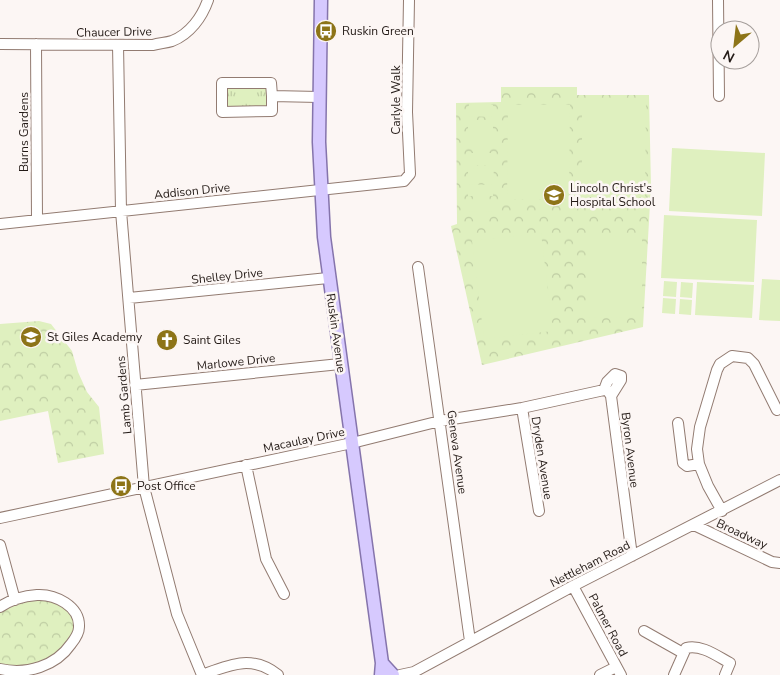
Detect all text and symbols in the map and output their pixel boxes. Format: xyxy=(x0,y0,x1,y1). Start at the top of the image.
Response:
bus stop icon: Ruskin Green xyxy=(314,19,338,43)
north arrow xyxy=(710,20,760,70)
street label: Chaucer Drive xyxy=(76,23,152,41)
place label: Ruskin Green xyxy=(342,23,414,39)
text: N xyxy=(720,45,738,67)
street label: Carlyle Walk xyxy=(388,64,404,135)
street label: Burns Gardens xyxy=(16,92,32,172)
street label: Addison Drive xyxy=(153,179,231,203)
place label: Lincoln Christ's Hospital School xyxy=(570,180,656,210)
school or university icon: Lincoln Christ's Hospital School xyxy=(542,183,566,207)
street label: Shelley Drive xyxy=(191,264,263,288)
street label: Ruskin Avenue xyxy=(323,292,349,374)
school or university icon: St Giles Academy xyxy=(19,325,43,349)
church icon: Saint Giles xyxy=(155,328,179,352)
place label: St Giles Academy xyxy=(47,329,143,345)
place label: Saint Giles xyxy=(183,332,241,348)
street label: Marlowe Drive xyxy=(196,350,276,374)
street label: Lamb Gardens xyxy=(113,355,135,435)
street label: Geneva Avenue xyxy=(443,409,471,495)
street label: Byron Avenue xyxy=(617,411,643,489)
street label: Dryden Avenue xyxy=(528,415,556,501)
street label: Macaulay Drive xyxy=(262,424,346,456)
bus stop icon: Post Office xyxy=(109,474,133,498)
place label: Post Office xyxy=(137,478,196,494)
street label: Broadway xyxy=(714,515,771,553)
street label: Nettleham Road xyxy=(547,537,633,591)
street label: Palmer Road xyxy=(585,591,631,659)

